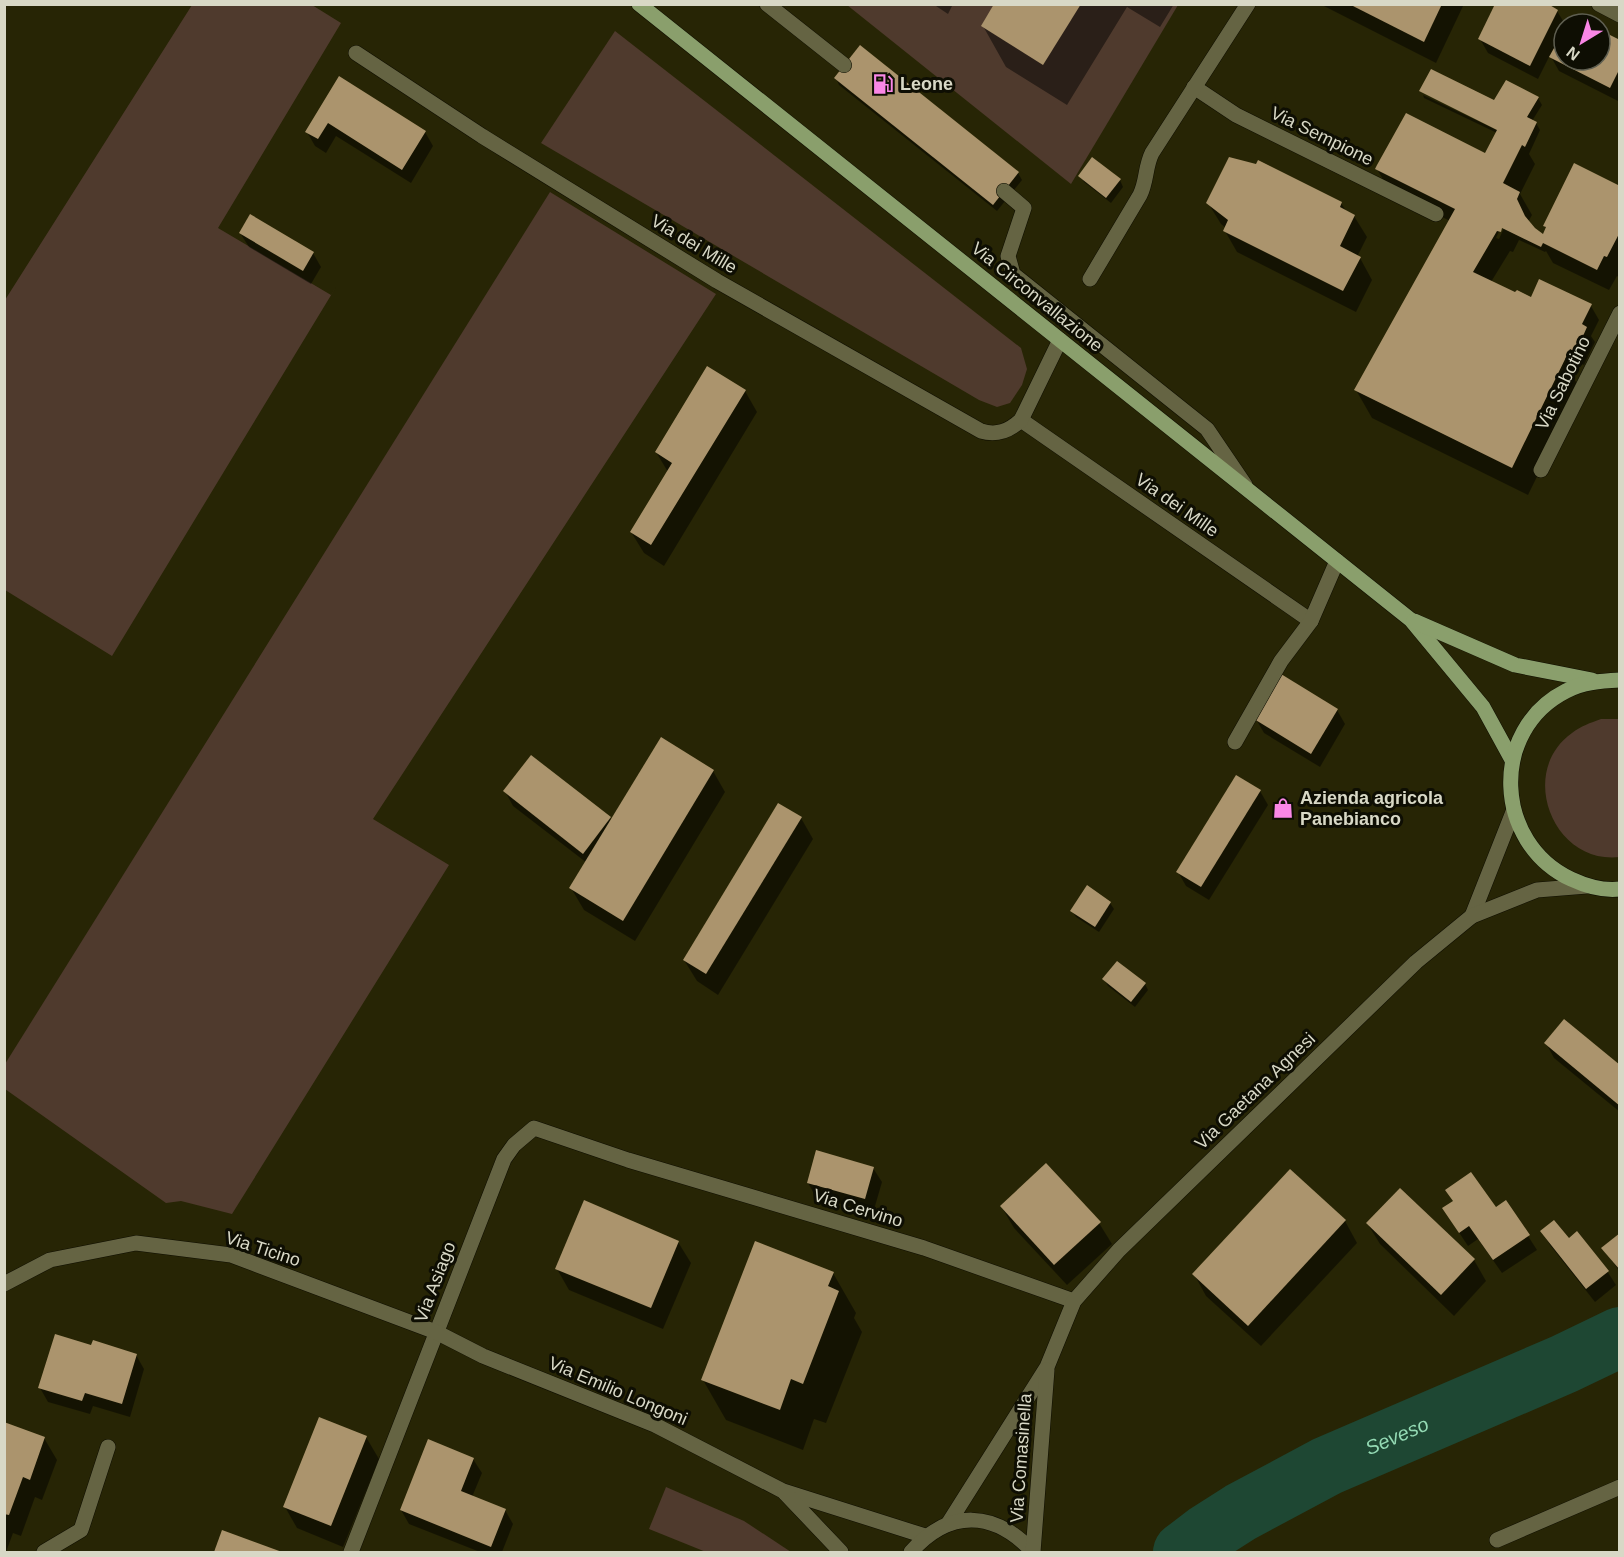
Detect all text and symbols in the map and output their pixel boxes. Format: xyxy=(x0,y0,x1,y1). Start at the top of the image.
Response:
north arrow xyxy=(1552,12,1612,72)
text: N xyxy=(1563,43,1583,64)
fuel station icon: Leone xyxy=(871,72,895,96)
place label: Leone xyxy=(900,74,953,94)
street label: Via Sempione xyxy=(1267,103,1377,169)
street label: Via dei Mille xyxy=(647,211,741,277)
street label: Via Circonvallazione xyxy=(967,238,1107,356)
street label: Via Sabotino xyxy=(1532,333,1594,433)
street label: Via dei Mille xyxy=(1132,469,1222,541)
place label: Azienda agricola Panebianco xyxy=(1300,788,1444,829)
shop icon: Azienda agricola Panebianco xyxy=(1271,796,1295,820)
street label: Via Gaetana Agnesi xyxy=(1191,1029,1319,1153)
street label: Via Cervino xyxy=(811,1185,905,1231)
street label: Via Ticino xyxy=(223,1227,303,1271)
street label: Via Asiago xyxy=(410,1239,460,1325)
street label: Via Emilio Longoni xyxy=(546,1353,690,1429)
street label: Via Comasinella xyxy=(1006,1392,1036,1523)
water label: Seveso xyxy=(1362,1413,1432,1459)

